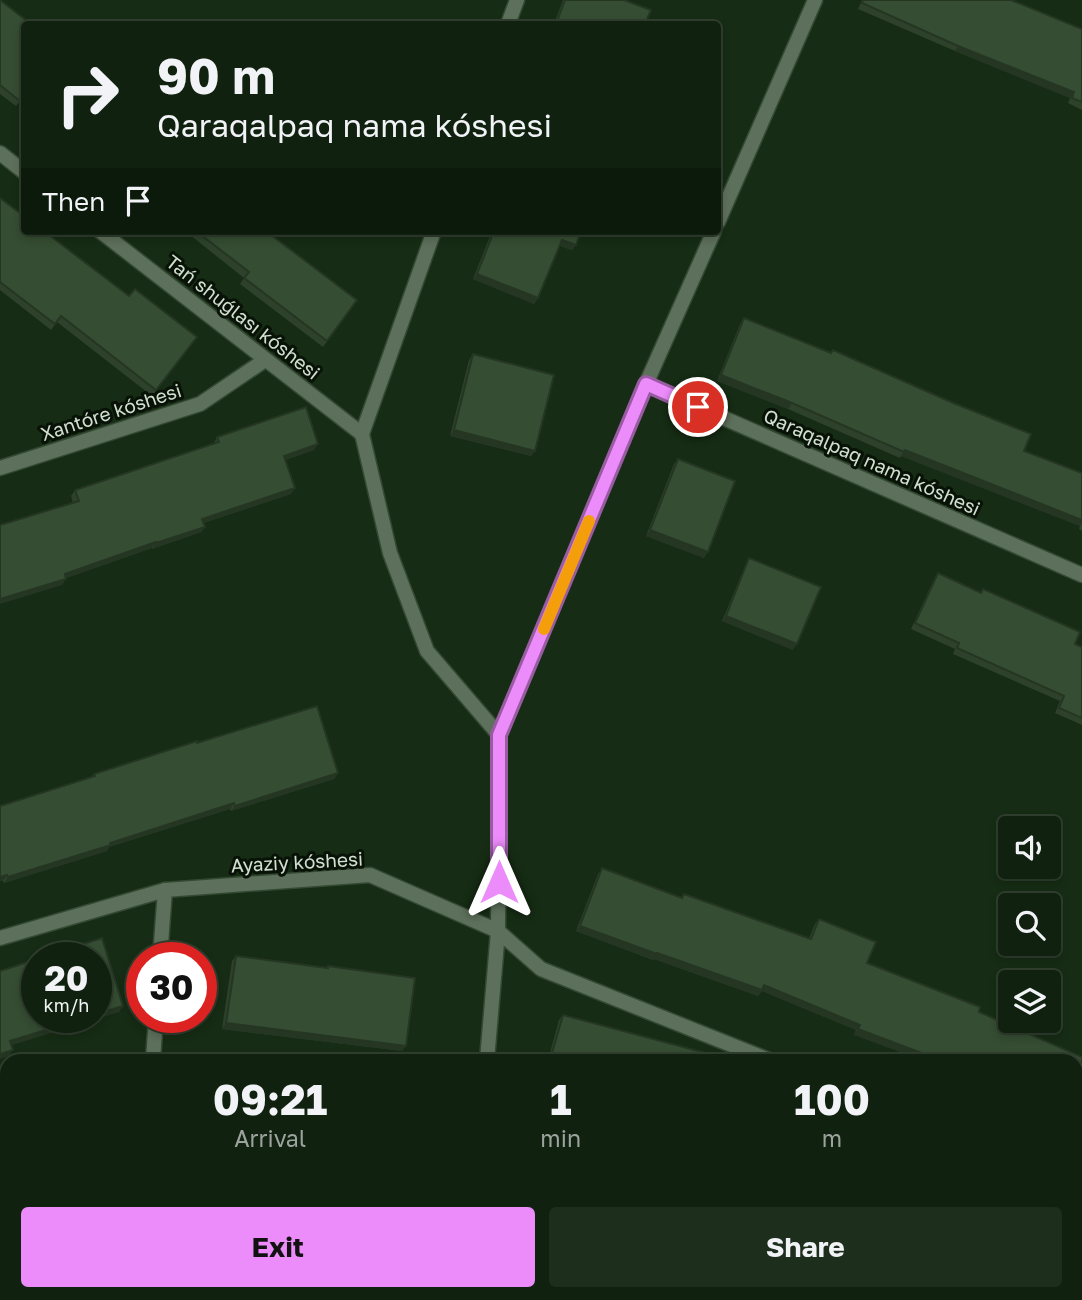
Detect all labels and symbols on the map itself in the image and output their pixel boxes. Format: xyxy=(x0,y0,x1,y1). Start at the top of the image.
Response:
street label: Tań shuǵlası kóshesi xyxy=(162,249,325,384)
pin xyxy=(668,377,728,437)
street label: Xantóre kóshesi xyxy=(38,378,184,445)
street label: Qaraqalpaq nama kóshesi xyxy=(760,403,984,520)
position arrow xyxy=(462,845,536,919)
street label: Ayaziy kóshesi xyxy=(230,847,364,876)
speed limit sign: 30 xyxy=(126,942,217,1033)

